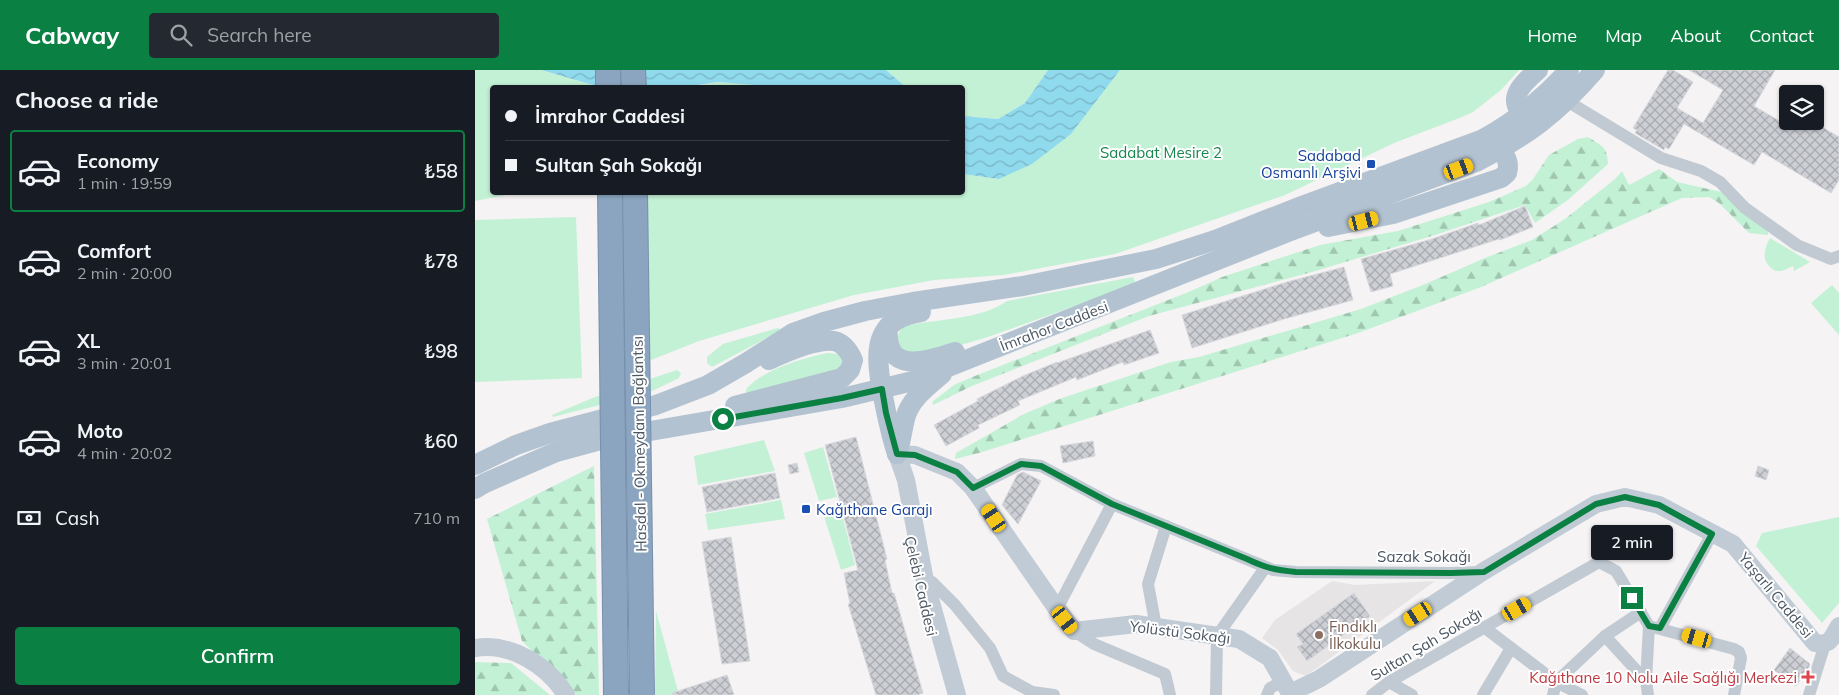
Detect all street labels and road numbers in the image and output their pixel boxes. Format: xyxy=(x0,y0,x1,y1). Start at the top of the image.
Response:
street label: İmrahor Caddesi xyxy=(997,297,1111,355)
street label: Hasdal - Okmeydanı Bağlantısı xyxy=(628,336,650,552)
street label: Çelebi Caddesi xyxy=(900,534,942,638)
street label: Sazak Sokağı xyxy=(1377,547,1471,566)
street label: Yaşarlı Caddesi xyxy=(1734,547,1817,642)
street label: Sultan Şah Sokağı xyxy=(1367,603,1485,685)
street label: Yolüstü Sokağı xyxy=(1128,616,1231,648)

